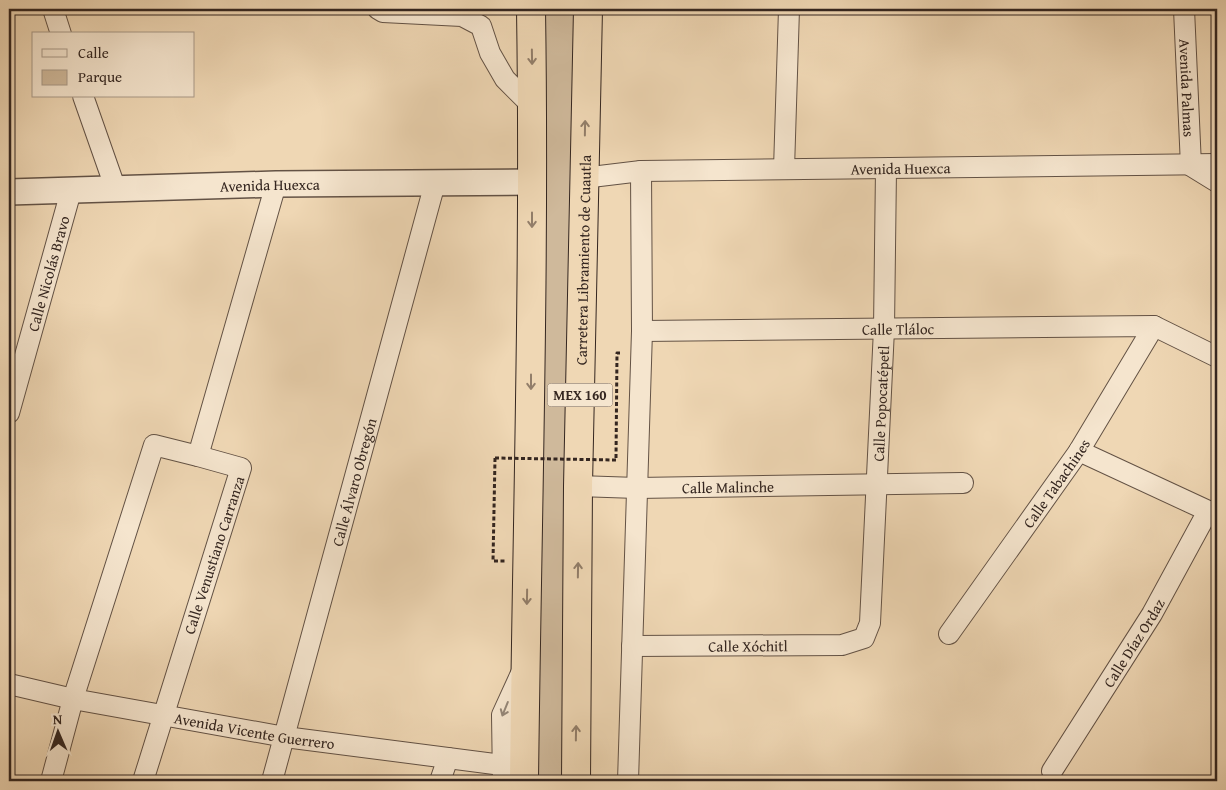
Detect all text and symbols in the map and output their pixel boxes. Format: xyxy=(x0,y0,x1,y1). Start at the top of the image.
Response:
legend xyxy=(32,32,195,98)
street label: Avenida Palmas xyxy=(1175,38,1200,138)
text: Calle xyxy=(78,42,109,63)
one-way arrow xyxy=(527,49,537,65)
text: Parque xyxy=(78,66,122,87)
one-way arrow xyxy=(580,120,589,136)
street label: Carretera Libramiento de Cuautla xyxy=(570,155,595,365)
street label: Avenida Huexca xyxy=(850,157,951,179)
street label: Avenida Huexca xyxy=(220,173,320,196)
one-way arrow xyxy=(527,212,537,228)
street label: Calle Nicolás Bravo xyxy=(22,213,74,334)
street label: Calle Tláloc xyxy=(862,318,935,339)
street label: Calle Popocatépetl xyxy=(867,345,894,462)
one-way arrow xyxy=(526,374,536,390)
road number: MEX 160 xyxy=(548,384,612,406)
street label: Calle Álvaro Obregón xyxy=(326,415,381,548)
street label: Calle Tabachines xyxy=(1017,435,1095,532)
street label: Calle Venustiano Carranza xyxy=(179,473,249,637)
street label: Calle Malinche xyxy=(682,475,774,498)
one-way arrow xyxy=(573,562,583,578)
one-way arrow xyxy=(522,589,532,605)
street label: Calle Díaz Ordaz xyxy=(1098,594,1169,691)
street label: Calle Xóchitl xyxy=(708,635,788,656)
one-way arrow xyxy=(500,701,509,716)
street label: Avenida Vicente Guerrero xyxy=(173,707,336,754)
north arrow xyxy=(32,708,82,758)
text: N xyxy=(53,709,63,729)
one-way arrow xyxy=(571,725,581,741)

